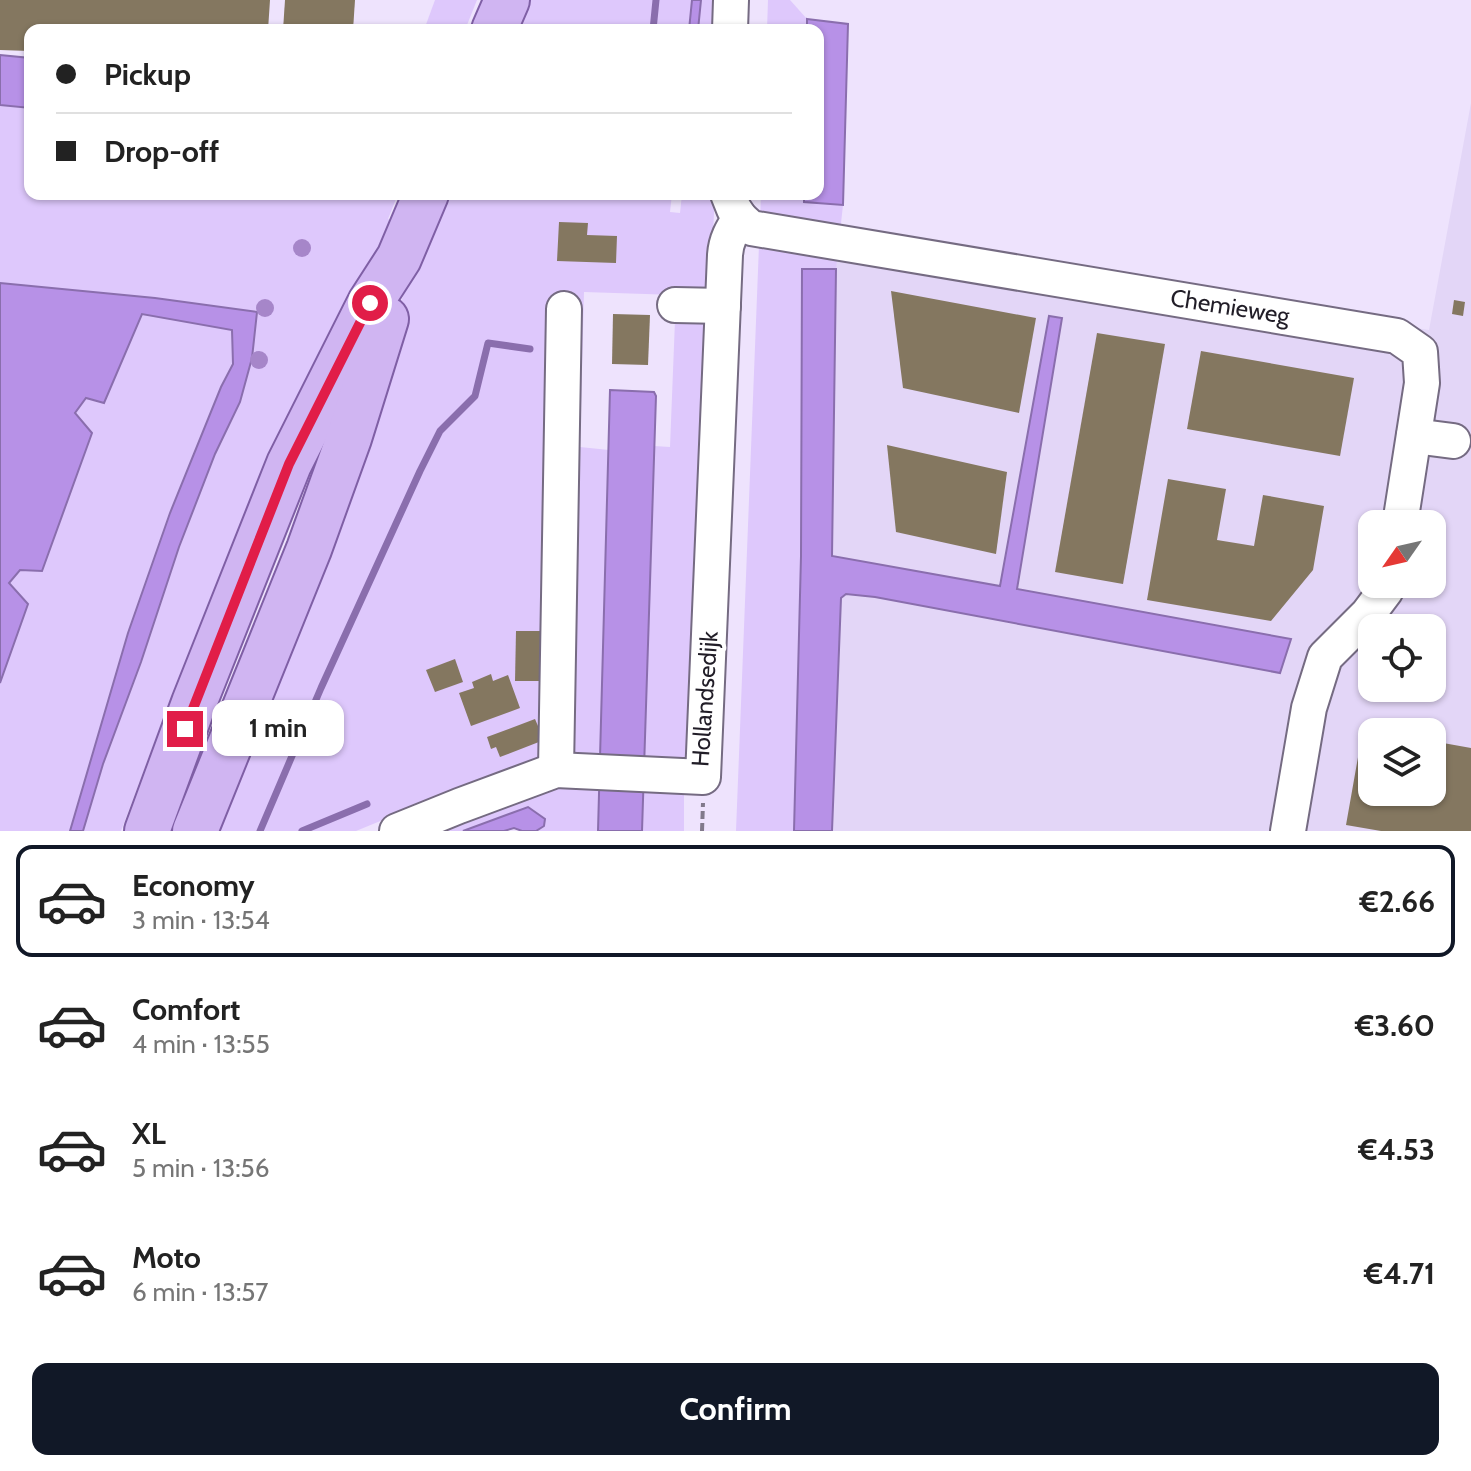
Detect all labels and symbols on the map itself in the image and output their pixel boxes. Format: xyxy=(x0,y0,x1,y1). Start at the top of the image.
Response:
street label: Chemieweg xyxy=(1169,283,1293,330)
route start xyxy=(352,285,388,321)
north arrow xyxy=(1358,510,1446,598)
street label: Hollandsedijk xyxy=(685,630,724,768)
callout: 1 min xyxy=(213,701,345,757)
route end xyxy=(167,711,203,747)

